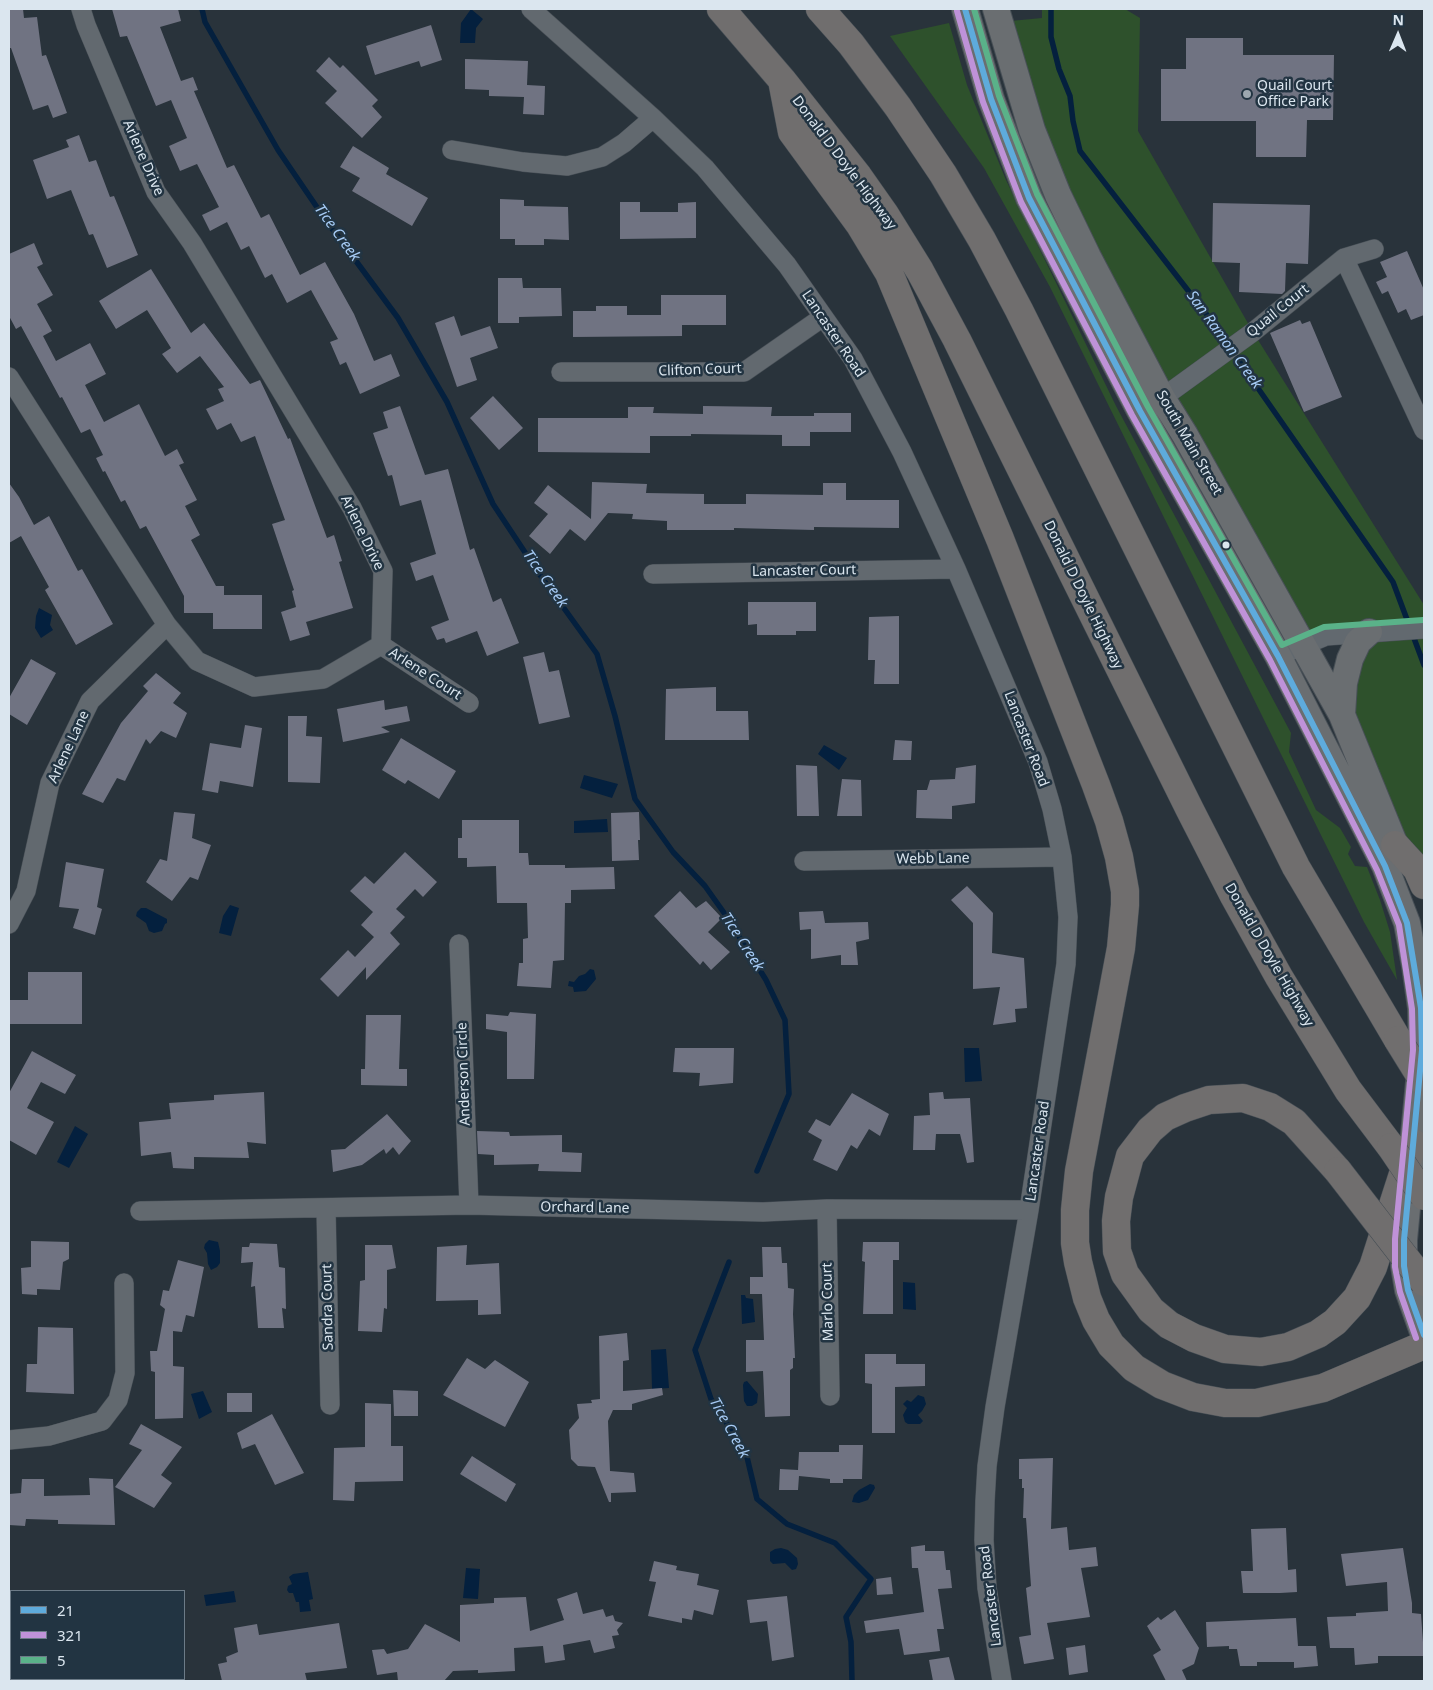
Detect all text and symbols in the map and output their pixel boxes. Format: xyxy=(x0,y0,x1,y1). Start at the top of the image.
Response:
north arrow xyxy=(1373,10,1423,60)
text: N xyxy=(1392,10,1404,29)
place label: Quail Court Office Park xyxy=(1257,78,1332,110)
marker: Quail Court Office Park xyxy=(1241,88,1253,100)
street label: Donald D Doyle Highway xyxy=(788,93,900,233)
street label: Arlene Drive xyxy=(119,118,167,198)
water label: Tice Creek xyxy=(310,201,364,265)
street label: Quail Court xyxy=(1244,281,1312,341)
street label: Lancaster Road xyxy=(798,287,868,381)
water label: San Ramon Creek xyxy=(1182,287,1266,393)
street label: Clifton Court xyxy=(658,360,742,380)
street label: South Main Street xyxy=(1152,388,1226,498)
street label: Arlene Drive xyxy=(337,493,387,573)
street label: Donald D Doyle Highway xyxy=(1040,518,1126,672)
unlabelled marker xyxy=(1221,540,1231,550)
water label: Tice Creek xyxy=(519,547,571,611)
street label: Lancaster Court xyxy=(752,562,856,580)
street label: Arlene Court xyxy=(386,644,464,704)
street label: Lancaster Road xyxy=(1000,689,1052,789)
street label: Arlene Lane xyxy=(45,708,93,786)
street label: Webb Lane xyxy=(896,850,970,868)
street label: Donald D Doyle Highway xyxy=(1221,880,1317,1030)
water label: Tice Creek xyxy=(716,909,768,975)
street label: Anderson Circle xyxy=(454,1022,474,1126)
street label: Lancaster Road xyxy=(1023,1100,1053,1202)
street label: Orchard Lane xyxy=(540,1199,630,1217)
street label: Marlo Court xyxy=(819,1262,837,1342)
street label: Sandra Court xyxy=(319,1264,337,1350)
water label: Tice Creek xyxy=(705,1395,753,1461)
street label: Lancaster Road xyxy=(976,1545,1006,1647)
legend xyxy=(10,1590,185,1680)
text: 21 xyxy=(57,1600,74,1620)
text: 321 xyxy=(57,1625,83,1645)
text: 5 xyxy=(57,1650,66,1670)

